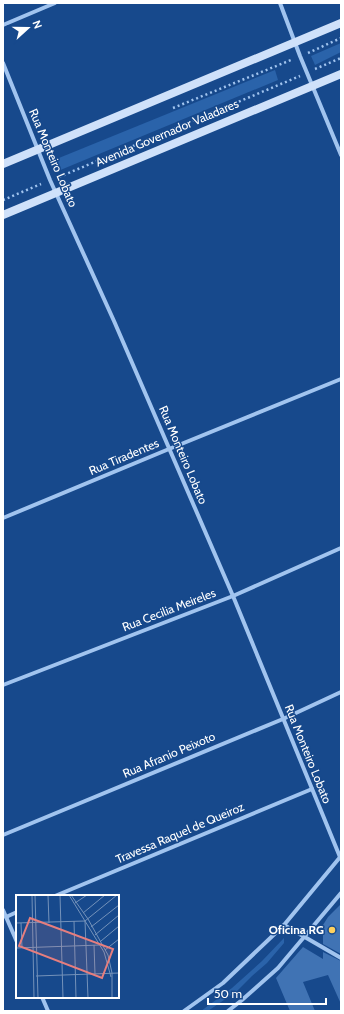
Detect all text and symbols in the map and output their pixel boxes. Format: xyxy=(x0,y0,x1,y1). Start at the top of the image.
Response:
north arrow xyxy=(8,8,48,48)
text: N xyxy=(29,18,45,31)
street label: Avenida Governador Valadares xyxy=(93,96,241,170)
street label: Rua Monteiro Lobato xyxy=(26,106,81,210)
street label: Rua Monteiro Lobato xyxy=(156,403,211,507)
street label: Rua Tiradentes xyxy=(87,435,161,478)
street label: Rua Cecilia Meireles xyxy=(120,585,218,634)
street label: Rua Monteiro Lobato xyxy=(282,702,335,806)
street label: Rua Afranio Peixoto xyxy=(120,728,218,781)
street label: Travessa Raquel de Queiroz xyxy=(113,799,247,866)
inset map xyxy=(16,895,119,998)
place label: Oficina RG xyxy=(269,922,324,937)
marker: Oficina RG xyxy=(327,925,337,935)
scale bar xyxy=(208,980,326,1006)
text: 50 m xyxy=(214,986,242,1001)

